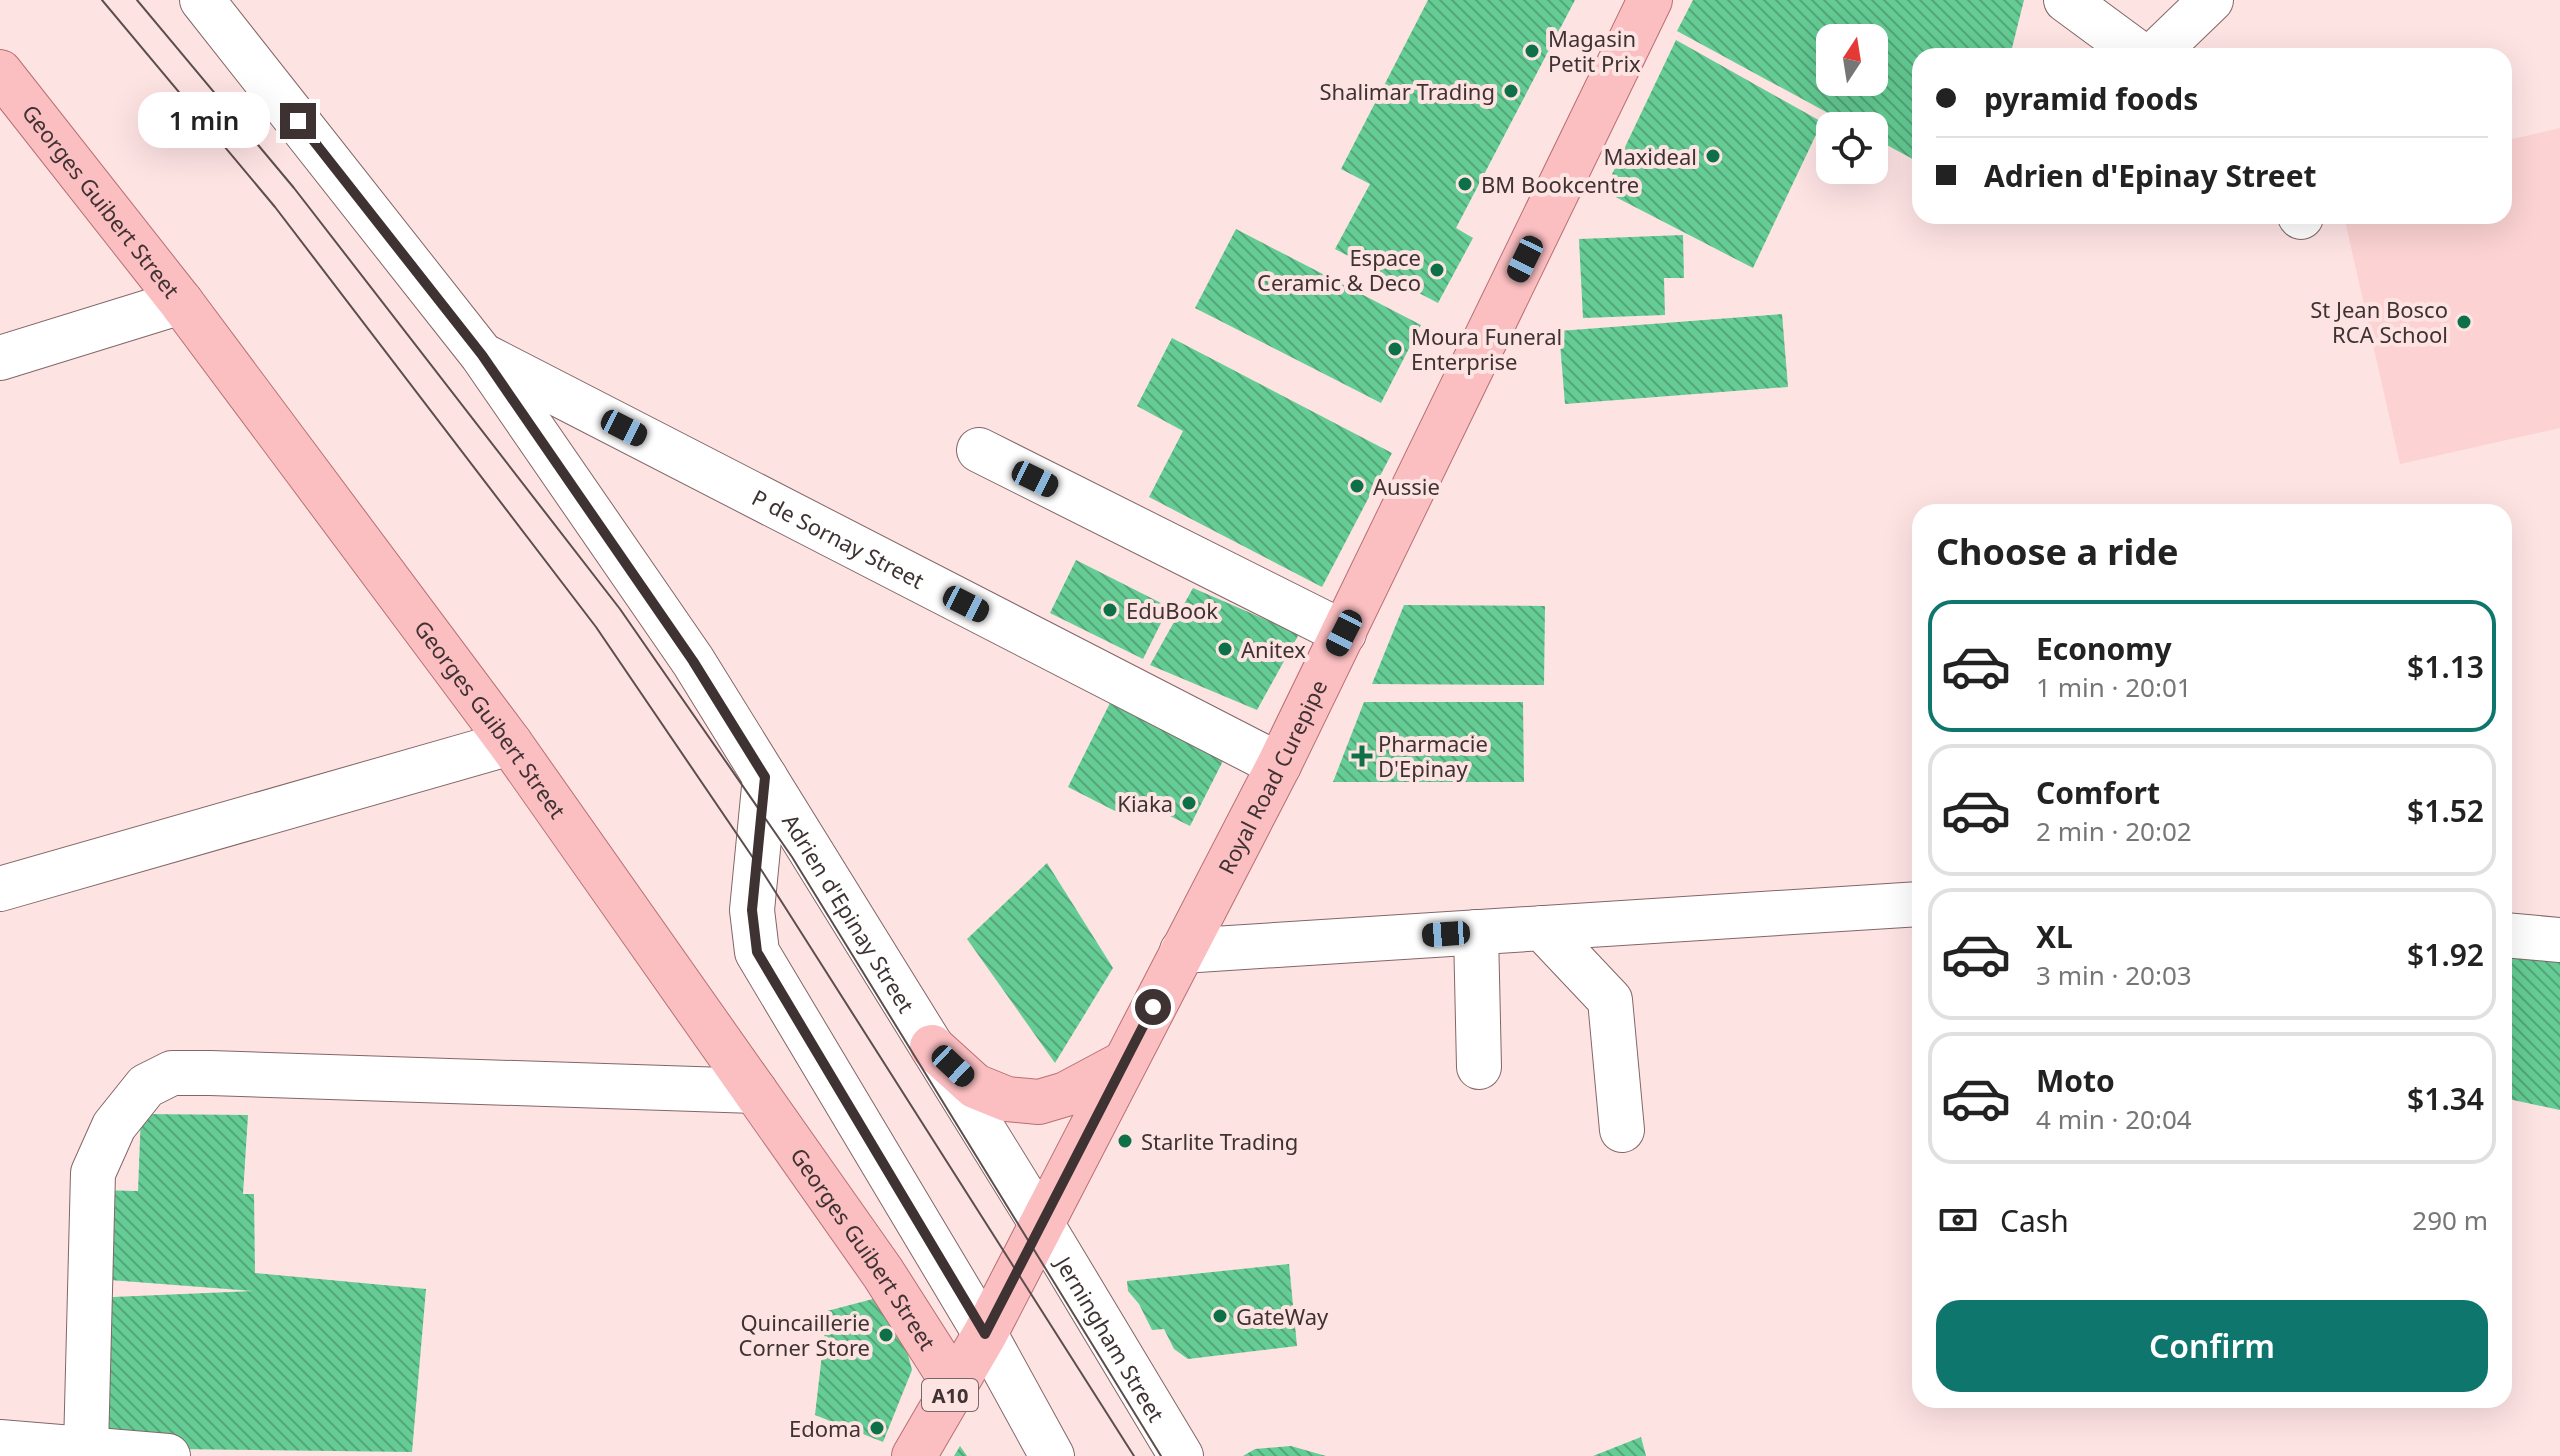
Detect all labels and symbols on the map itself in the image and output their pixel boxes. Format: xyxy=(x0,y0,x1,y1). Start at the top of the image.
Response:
place label: Magasin Petit Prix xyxy=(1548,23,1641,78)
north arrow xyxy=(1816,24,1888,96)
marker: Magasin Petit Prix xyxy=(1523,42,1541,60)
place label: Shalimar Trading xyxy=(1319,76,1495,106)
marker: Shalimar Trading xyxy=(1502,82,1520,100)
callout: 1 min xyxy=(138,93,270,149)
street label: Georges Guibert Street xyxy=(16,98,187,304)
route end xyxy=(280,103,316,139)
place label: Maxideal xyxy=(1603,141,1697,171)
marker: Maxideal xyxy=(1704,147,1722,165)
place label: BM Bookcentre xyxy=(1481,169,1639,199)
marker: BM Bookcentre xyxy=(1456,175,1474,193)
car xyxy=(1504,232,1546,286)
place label: Espace Ceramic & Deco xyxy=(1257,242,1421,297)
marker: Espace Ceramic & Deco xyxy=(1428,261,1446,279)
place label: St Jean Bosco RCA School xyxy=(2310,294,2448,349)
marker: St Jean Bosco RCA School xyxy=(2455,313,2473,331)
place label: Moura Funeral Enterprise xyxy=(1411,321,1562,376)
marker: Moura Funeral Enterprise xyxy=(1386,340,1404,358)
car xyxy=(597,406,651,450)
car xyxy=(1008,458,1062,500)
place label: Aussie xyxy=(1373,471,1440,501)
marker: Aussie xyxy=(1348,477,1366,495)
street label: P de Sornay Street xyxy=(747,482,930,595)
car xyxy=(939,582,993,626)
place label: EduBook xyxy=(1126,595,1218,625)
marker: EduBook xyxy=(1101,601,1119,619)
car xyxy=(1322,606,1366,660)
street label: Georges Guibert Street xyxy=(408,614,573,824)
place label: Anitex xyxy=(1241,634,1306,664)
marker: Anitex xyxy=(1216,640,1234,658)
street label: Royal Road Curepipe xyxy=(1210,674,1333,879)
place label: Pharmacie D'Epinay xyxy=(1378,728,1488,783)
marker: Pharmacie D'Epinay xyxy=(1353,747,1371,765)
place label: Kiaka xyxy=(1117,788,1173,818)
marker: Kiaka xyxy=(1180,794,1198,812)
street label: Adrien d'Epinay Street xyxy=(776,808,922,1018)
car xyxy=(1421,920,1471,948)
route start xyxy=(1135,989,1171,1025)
car xyxy=(927,1041,979,1091)
place label: Starlite Trading xyxy=(1141,1126,1298,1156)
marker: Starlite Trading xyxy=(1116,1132,1134,1150)
street label: Georges Guibert Street xyxy=(784,1142,943,1356)
street label: Jerningham Street xyxy=(1048,1249,1172,1427)
place label: GateWay xyxy=(1236,1301,1329,1331)
place label: Quincaillerie Corner Store xyxy=(739,1307,870,1362)
marker: GateWay xyxy=(1211,1307,1229,1325)
marker: Quincaillerie Corner Store xyxy=(877,1326,895,1344)
road number: A10 xyxy=(922,1379,978,1411)
place label: Edoma xyxy=(789,1413,861,1443)
marker: Edoma xyxy=(868,1419,886,1437)

